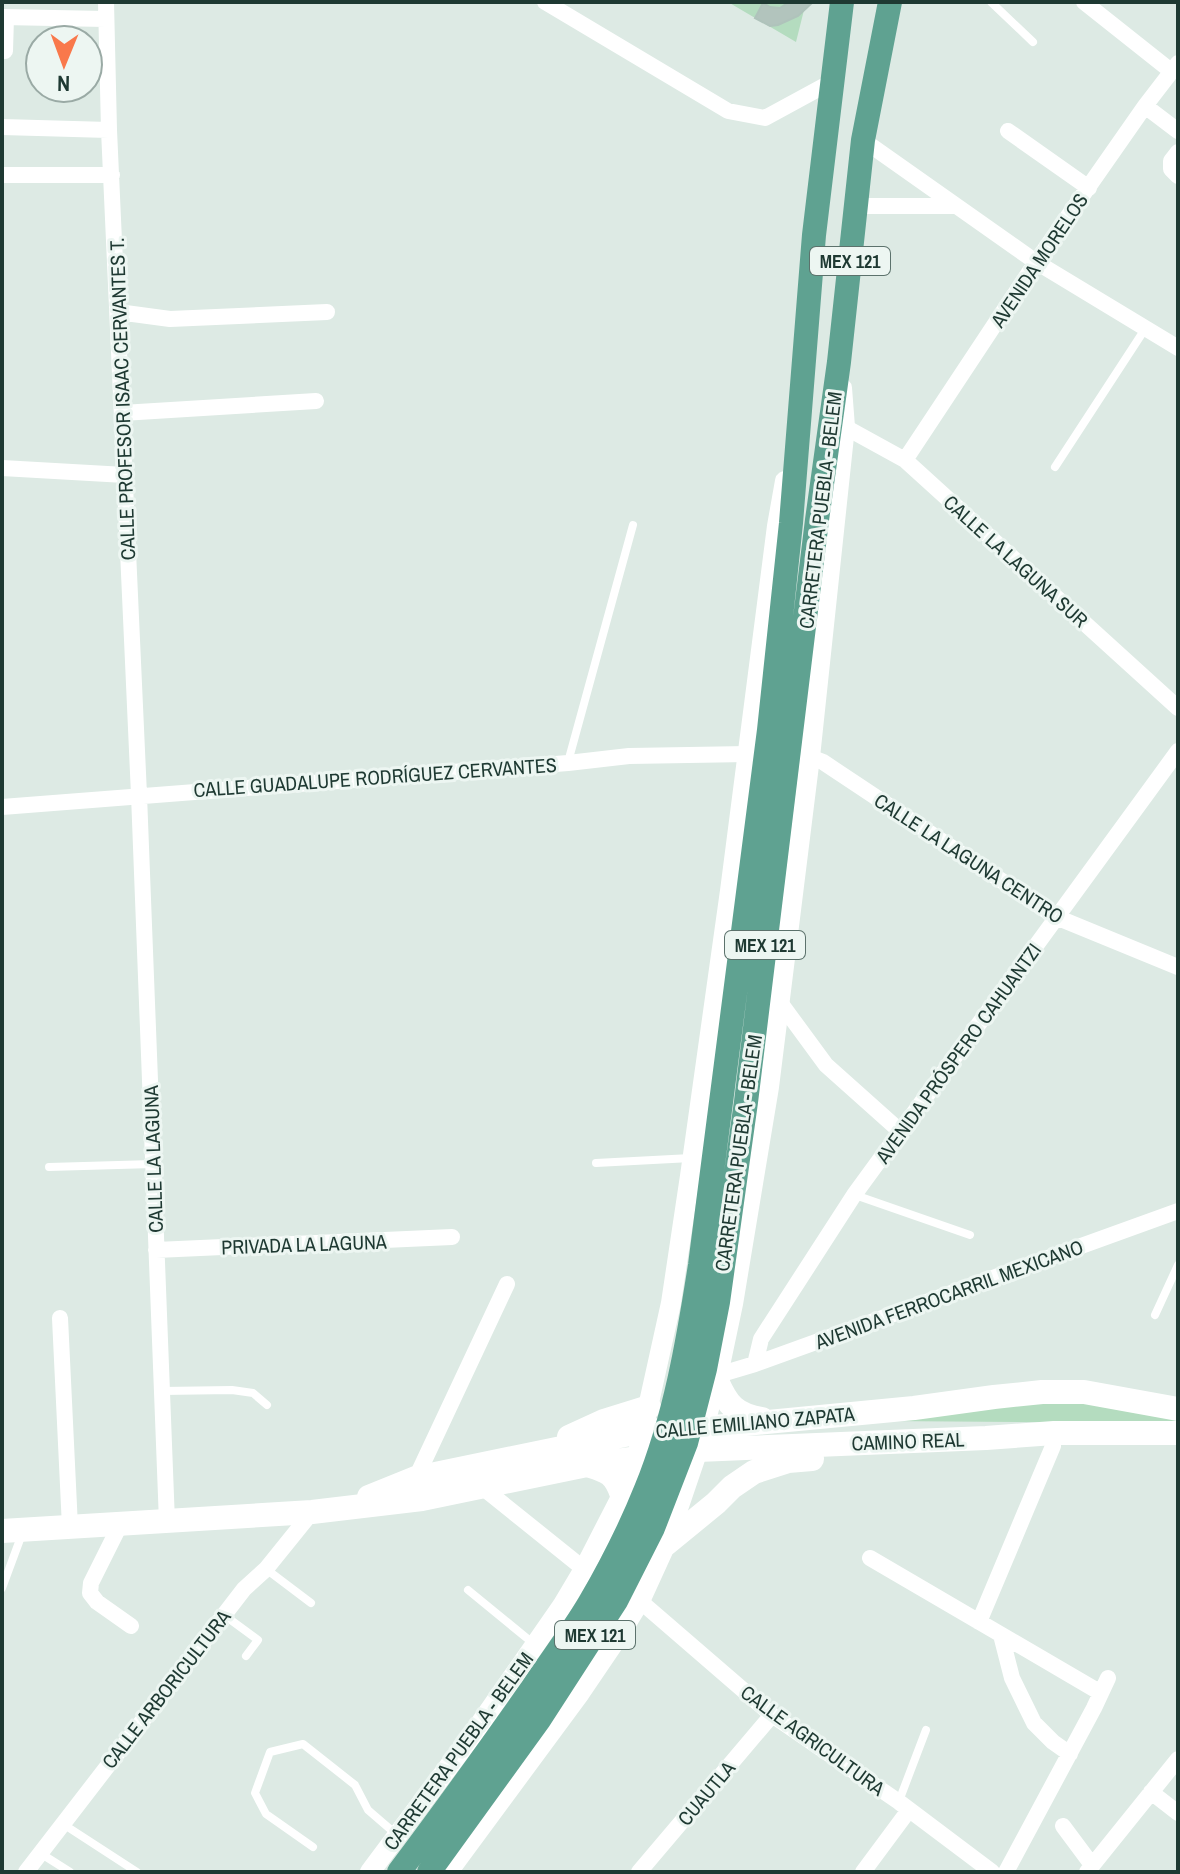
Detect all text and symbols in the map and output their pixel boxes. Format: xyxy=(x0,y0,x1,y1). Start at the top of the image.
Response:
north arrow xyxy=(24,24,104,104)
text: N xyxy=(57,69,70,99)
street label: AVENIDA MORELOS xyxy=(983,188,1094,333)
street label: CALLE PROFESOR ISAAC CERVANTES T. xyxy=(103,237,141,561)
road number: MEX 121 xyxy=(810,247,890,275)
street label: CARRETERA PUEBLA - BELEM xyxy=(792,390,848,630)
street label: CALLE LA LAGUNA SUR xyxy=(938,489,1094,633)
street label: CALLE GUADALUPE RODRÍGUEZ CERVANTES xyxy=(193,751,558,803)
street label: CALLE LA LAGUNA CENTRO xyxy=(869,787,1069,929)
road number: MEX 121 xyxy=(725,931,805,959)
street label: AVENIDA PRÓSPERO CAHUANTZI xyxy=(868,938,1047,1169)
street label: CARRETERA PUEBLA - BELEM xyxy=(708,1033,768,1273)
street label: CALLE LA LAGUNA xyxy=(137,1085,169,1233)
street label: PRIVADA LA LAGUNA xyxy=(221,1228,387,1260)
street label: AVENIDA FERROCARRIL MEXICANO xyxy=(810,1233,1087,1356)
street label: CALLE EMILIANO ZAPATA xyxy=(654,1400,856,1444)
street label: CAMINO REAL xyxy=(851,1426,965,1456)
street label: CALLE ARBORICULTURA xyxy=(95,1604,237,1774)
road number: MEX 121 xyxy=(555,1621,635,1649)
street label: CARRETERA PUEBLA - BELEM xyxy=(377,1646,539,1856)
street label: CALLE AGRICULTURA xyxy=(736,1679,891,1801)
street label: CUAUTLA xyxy=(671,1755,741,1831)

